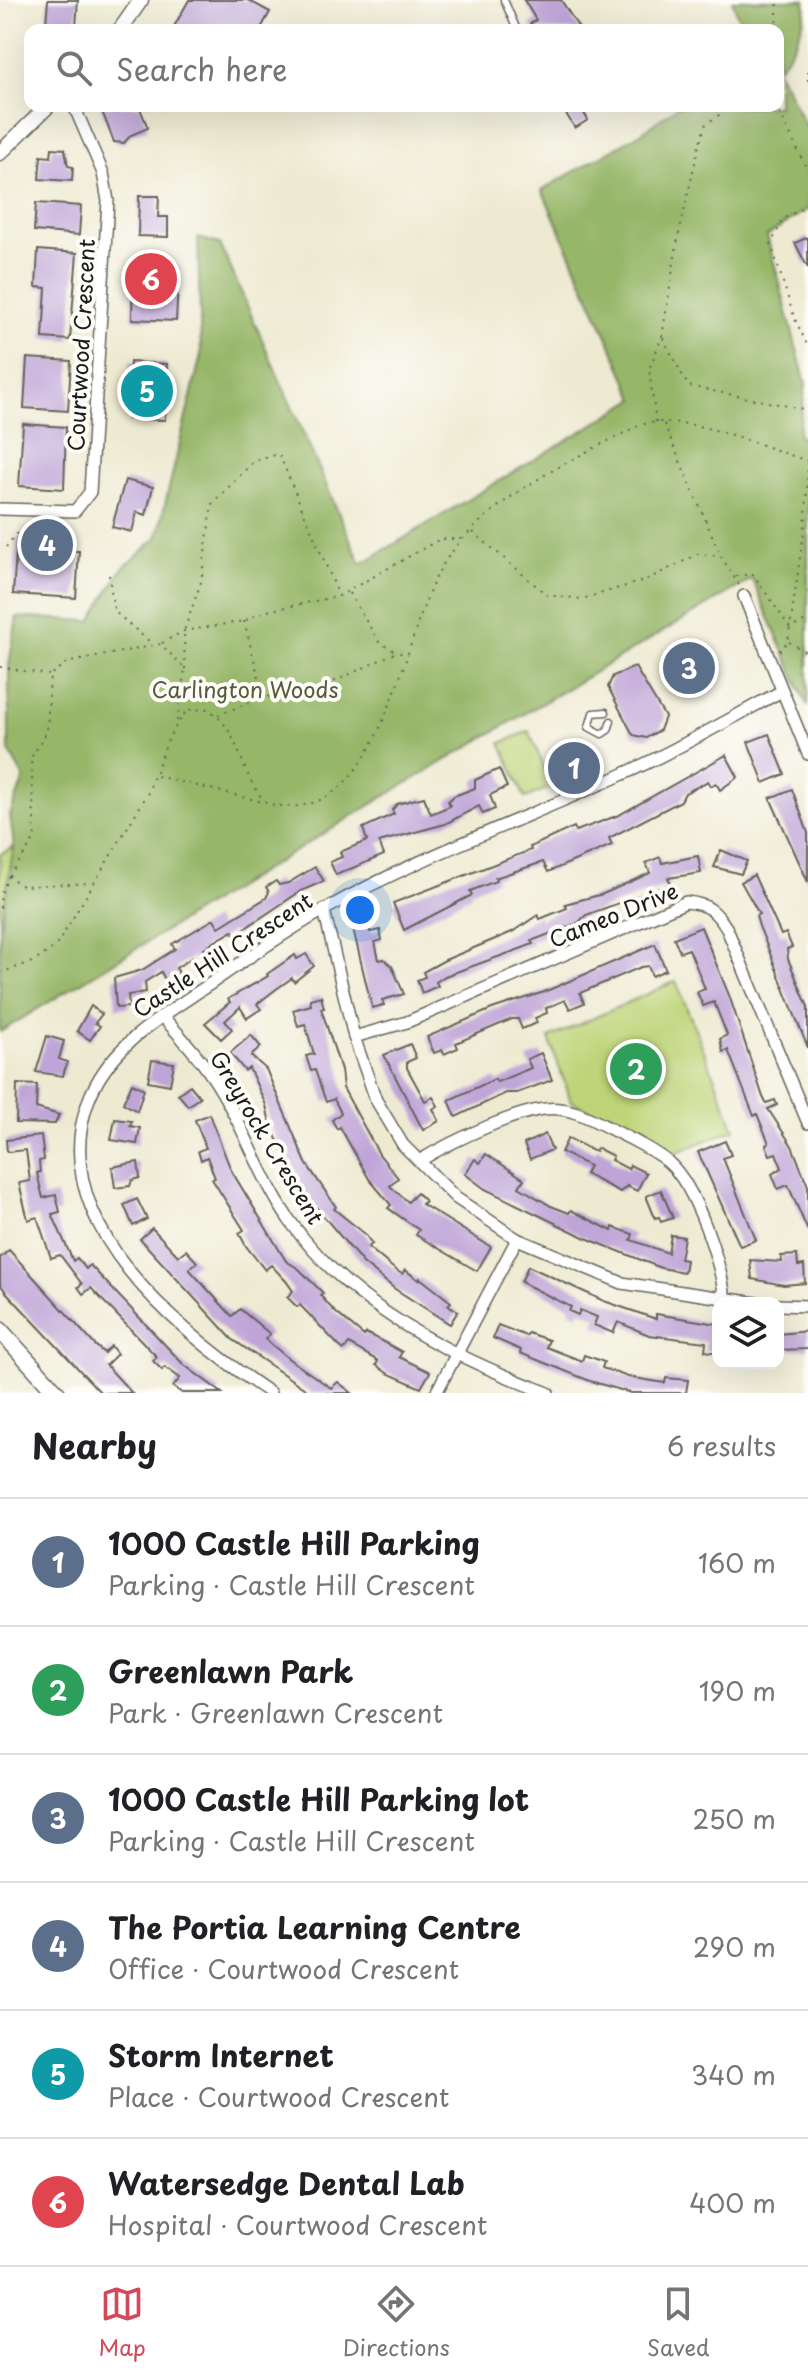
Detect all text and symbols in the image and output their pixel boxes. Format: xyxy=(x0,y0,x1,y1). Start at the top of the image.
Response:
search box xyxy=(24,24,784,112)
icon: search xyxy=(52,46,96,90)
text: Search here xyxy=(116,46,288,91)
street label: Courtwood Crescent xyxy=(58,238,102,452)
pin: 6 xyxy=(125,249,177,309)
pin: 5 xyxy=(121,361,173,421)
pin: 4 xyxy=(21,515,73,575)
pin: 3 xyxy=(663,638,715,698)
park label: Carlington Woods xyxy=(152,672,338,705)
pin: 1 xyxy=(548,738,600,798)
street label: Cameo Drive xyxy=(544,873,682,955)
street label: Castle Hill Crescent xyxy=(126,883,318,1025)
your location xyxy=(340,890,380,930)
pin: 2 xyxy=(610,1039,662,1099)
street label: Greyrock Crescent xyxy=(203,1044,333,1230)
map controls xyxy=(712,1297,784,1369)
button: layers xyxy=(712,1297,784,1369)
text: Nearby xyxy=(32,1419,157,1471)
text: 6 results xyxy=(667,1426,776,1465)
text: 1000 Castle Hill Parking xyxy=(108,1520,480,1565)
text: 1 xyxy=(52,1543,64,1582)
text: 160 m xyxy=(698,1543,776,1582)
text: Parking · Castle Hill Crescent xyxy=(108,1565,475,1604)
text: Greenlawn Park xyxy=(108,1648,353,1693)
text: 2 xyxy=(49,1671,67,1710)
text: 190 m xyxy=(699,1671,776,1710)
text: Park · Greenlawn Crescent xyxy=(108,1693,443,1732)
text: 1000 Castle Hill Parking lot xyxy=(108,1776,529,1821)
text: 3 xyxy=(49,1799,67,1838)
text: 250 m xyxy=(692,1799,776,1838)
text: Parking · Castle Hill Crescent xyxy=(108,1821,475,1860)
text: The Portia Learning Centre xyxy=(108,1904,521,1949)
text: 4 xyxy=(49,1927,67,1966)
text: 290 m xyxy=(693,1927,776,1966)
text: Office · Courtwood Crescent xyxy=(108,1949,459,1988)
text: Storm Internet xyxy=(108,2032,334,2077)
text: 5 xyxy=(50,2055,66,2094)
text: 340 m xyxy=(691,2055,776,2094)
text: Place · Courtwood Crescent xyxy=(108,2077,449,2116)
text: Watersedge Dental Lab xyxy=(108,2160,465,2205)
text: 6 xyxy=(49,2183,67,2222)
text: 400 m xyxy=(689,2183,776,2222)
text: Hospital · Courtwood Crescent xyxy=(108,2205,487,2244)
tab: Map xyxy=(99,2282,146,2363)
tab: Directions xyxy=(343,2282,450,2363)
tab: Saved xyxy=(647,2282,709,2363)

